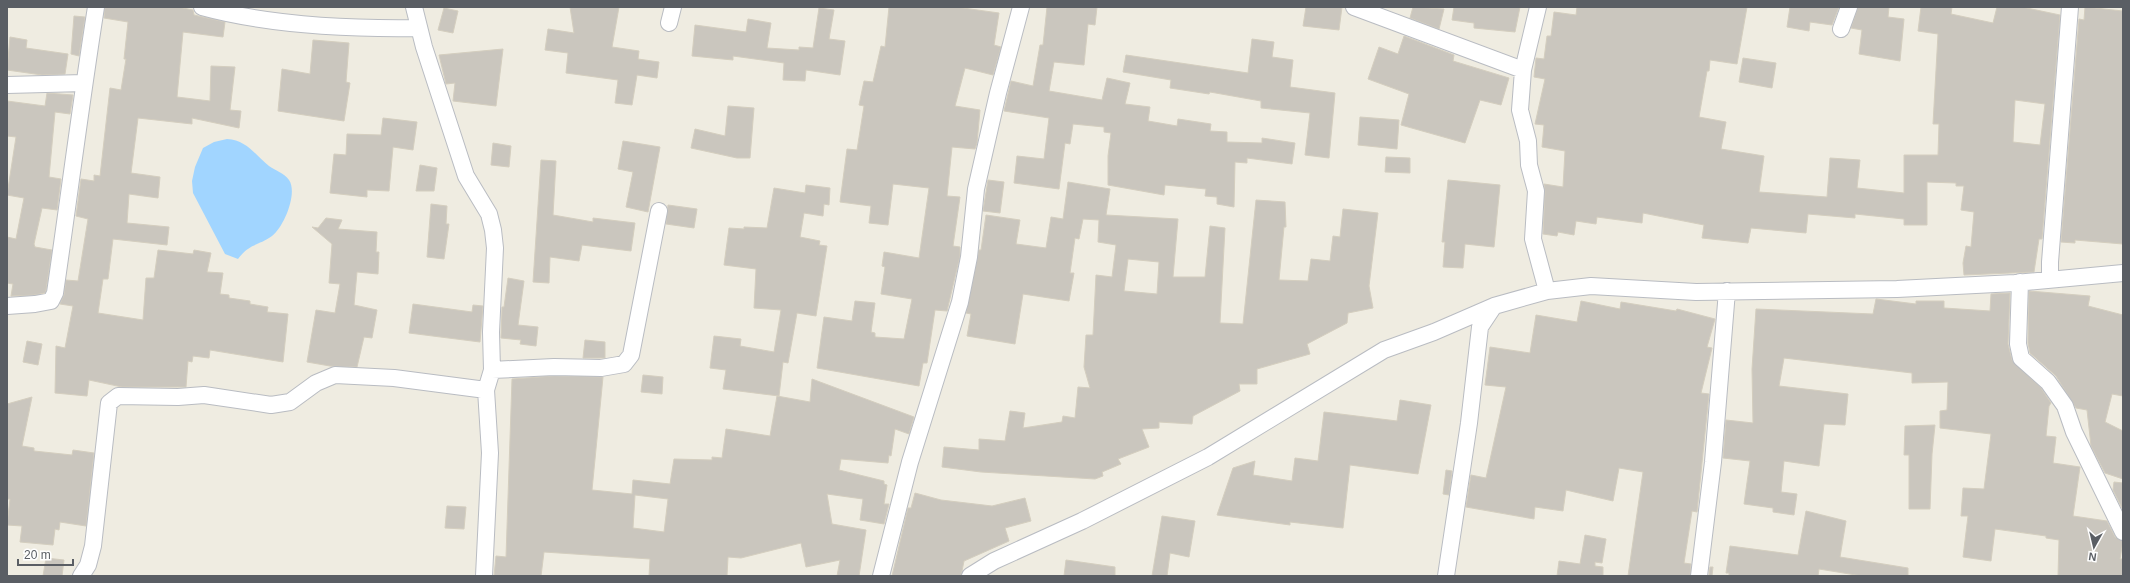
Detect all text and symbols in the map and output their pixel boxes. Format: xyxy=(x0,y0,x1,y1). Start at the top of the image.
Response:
north arrow xyxy=(2074,527,2114,567)
scale bar xyxy=(18,541,73,567)
text: 20 m xyxy=(24,548,51,562)
text: N xyxy=(2088,550,2097,563)

